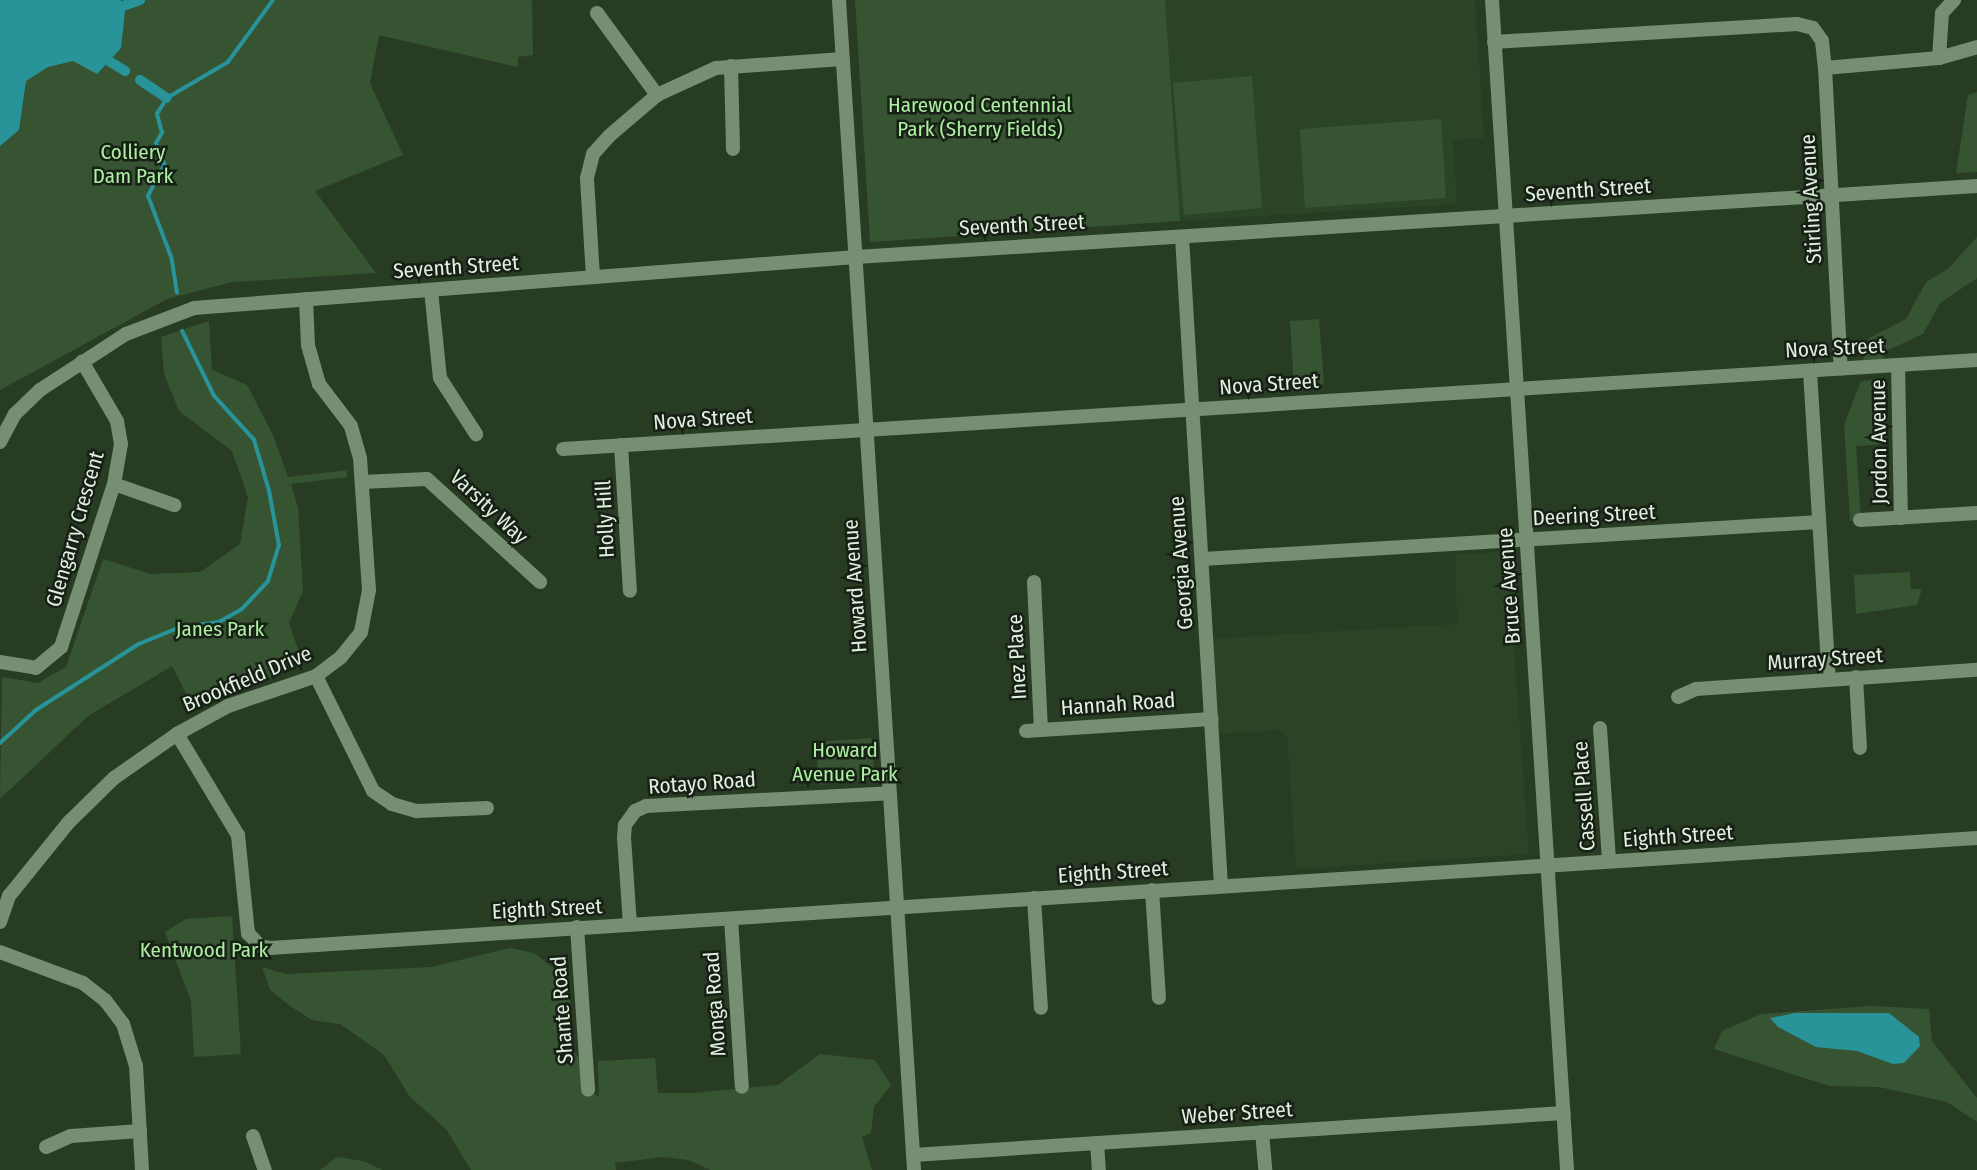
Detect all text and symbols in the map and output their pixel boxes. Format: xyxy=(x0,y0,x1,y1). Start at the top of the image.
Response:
park label: Harewood Centennial Park (Sherry Fields) xyxy=(888,92,1072,142)
street label: Stirling Avenue xyxy=(1795,134,1827,264)
park label: Colliery Dam Park xyxy=(93,139,173,189)
street label: Seventh Street xyxy=(1524,173,1652,207)
street label: Seventh Street xyxy=(958,209,1086,241)
street label: Seventh Street xyxy=(392,250,520,284)
street label: Nova Street xyxy=(1785,333,1885,363)
street label: Nova Street xyxy=(1218,368,1320,400)
street label: Jordon Avenue xyxy=(1865,379,1893,505)
street label: Nova Street xyxy=(652,403,754,435)
street label: Glengarry Crescent xyxy=(41,448,109,610)
street label: Varsity Way xyxy=(445,465,533,549)
street label: Holly Hill xyxy=(590,479,620,559)
street label: Georgia Avenue xyxy=(1164,495,1198,631)
street label: Deering Street xyxy=(1532,499,1656,531)
street label: Howard Avenue xyxy=(838,518,872,654)
street label: Bruce Avenue xyxy=(1492,527,1526,645)
street label: Inez Place xyxy=(1002,614,1032,700)
park label: Janes Park xyxy=(176,616,264,642)
street label: Brookfield Drive xyxy=(179,641,315,717)
street label: Murray Street xyxy=(1766,642,1884,676)
street label: Hannah Road xyxy=(1060,687,1176,721)
park label: Howard Avenue Park xyxy=(792,737,898,787)
street label: Cassell Place xyxy=(1568,740,1600,852)
street label: Rotayo Road xyxy=(647,767,757,799)
street label: Eighth Street xyxy=(1622,820,1734,852)
street label: Eighth Street xyxy=(1057,856,1169,888)
street label: Eighth Street xyxy=(491,894,603,924)
park label: Kentwood Park xyxy=(140,937,268,963)
street label: Monga Road xyxy=(699,951,731,1057)
street label: Shante Road xyxy=(546,955,578,1065)
street label: Weber Street xyxy=(1181,1097,1293,1129)

